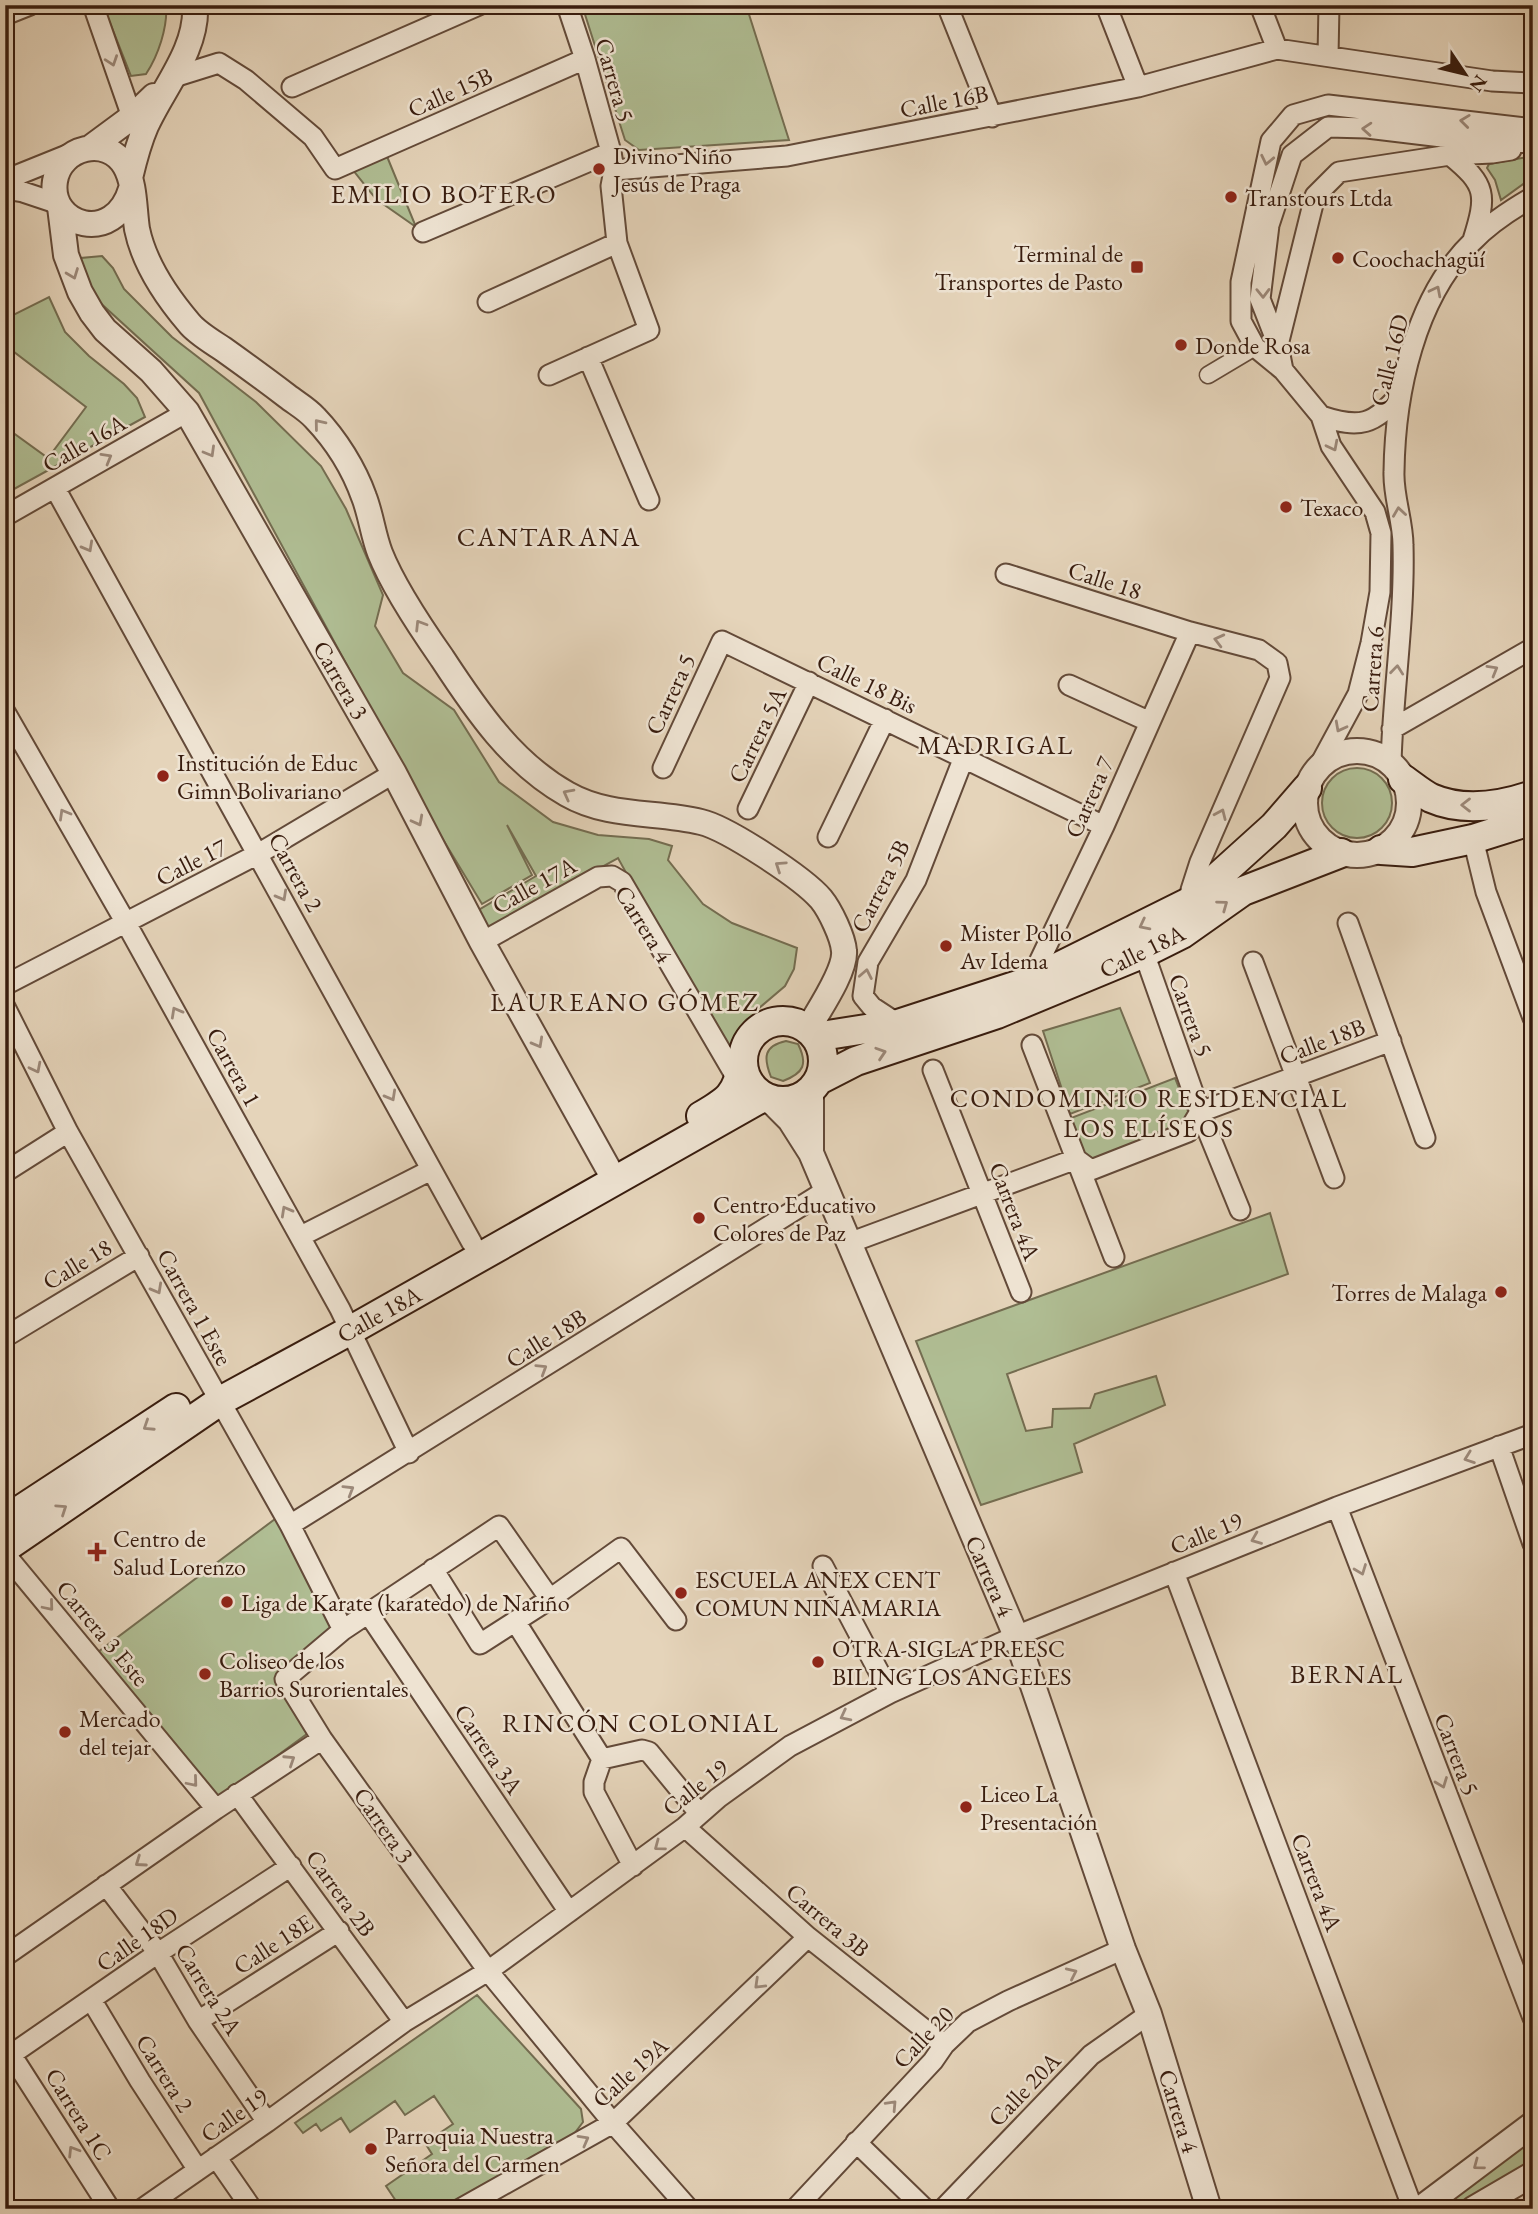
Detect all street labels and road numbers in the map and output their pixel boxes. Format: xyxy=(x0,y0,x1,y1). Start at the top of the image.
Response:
street label: Carrera 5 xyxy=(588,34,642,126)
street label: Calle 15B xyxy=(403,60,497,124)
street label: Calle 16B xyxy=(897,77,991,125)
street label: Calle 16D xyxy=(1363,311,1415,409)
street label: Calle 16A xyxy=(36,406,132,479)
street label: Calle 18 xyxy=(1064,554,1146,606)
street label: Carrera 6 xyxy=(1354,625,1390,713)
street label: Carrera 3 xyxy=(306,635,376,725)
street label: Calle 18 Bis xyxy=(812,645,922,721)
street label: Carrera 5 xyxy=(638,649,702,739)
street label: Carrera 5A xyxy=(721,682,794,788)
street label: Carrera 7 xyxy=(1057,751,1121,843)
street label: Carrera 2 xyxy=(262,827,331,918)
street label: Calle 17 xyxy=(150,831,232,893)
street label: Carrera 5B xyxy=(843,834,917,938)
street label: Calle 17A xyxy=(486,849,582,921)
street label: Carrera 4 xyxy=(608,879,680,969)
street label: Calle 18A xyxy=(1094,917,1190,985)
street label: Carrera 5 xyxy=(1162,969,1220,1061)
street label: Calle 18B xyxy=(1275,1011,1369,1071)
street label: Carrera 1 xyxy=(200,1022,268,1112)
street label: Carrera 4A xyxy=(982,1158,1048,1265)
street label: Calle 18 xyxy=(37,1231,117,1297)
street label: Carrera 1 Este xyxy=(150,1243,240,1371)
street label: Calle 18A xyxy=(331,1278,427,1350)
street label: Calle 18B xyxy=(500,1301,592,1375)
street label: Calle 19 xyxy=(1165,1504,1247,1561)
street label: Carrera 4 xyxy=(958,1530,1022,1622)
street label: Carrera 3 Este xyxy=(50,1574,156,1692)
street label: Carrera 3A xyxy=(447,1698,531,1800)
street label: Carrera 5 xyxy=(1427,1708,1487,1800)
street label: Calle 19 xyxy=(656,1751,735,1822)
street label: Carrera 3 xyxy=(347,1781,421,1869)
street label: Carrera 4A xyxy=(1284,1829,1350,1936)
street label: Carrera 2B xyxy=(299,1843,383,1943)
street label: Carrera 3B xyxy=(780,1876,876,1964)
street label: Calle 18D xyxy=(90,1900,184,1978)
street label: Calle 18E xyxy=(227,1907,319,1981)
street label: Carrera 2A xyxy=(169,1937,250,2041)
street label: Calle 20 xyxy=(886,1999,960,2075)
street label: Carrera 2 xyxy=(129,2028,201,2118)
street label: Calle 19A xyxy=(585,2029,675,2114)
street label: Calle 20A xyxy=(981,2045,1067,2133)
street label: Carrera 1C xyxy=(39,2062,119,2166)
street label: Carrera 4 xyxy=(1152,2065,1207,2157)
street label: Calle 19 xyxy=(194,2080,274,2149)

